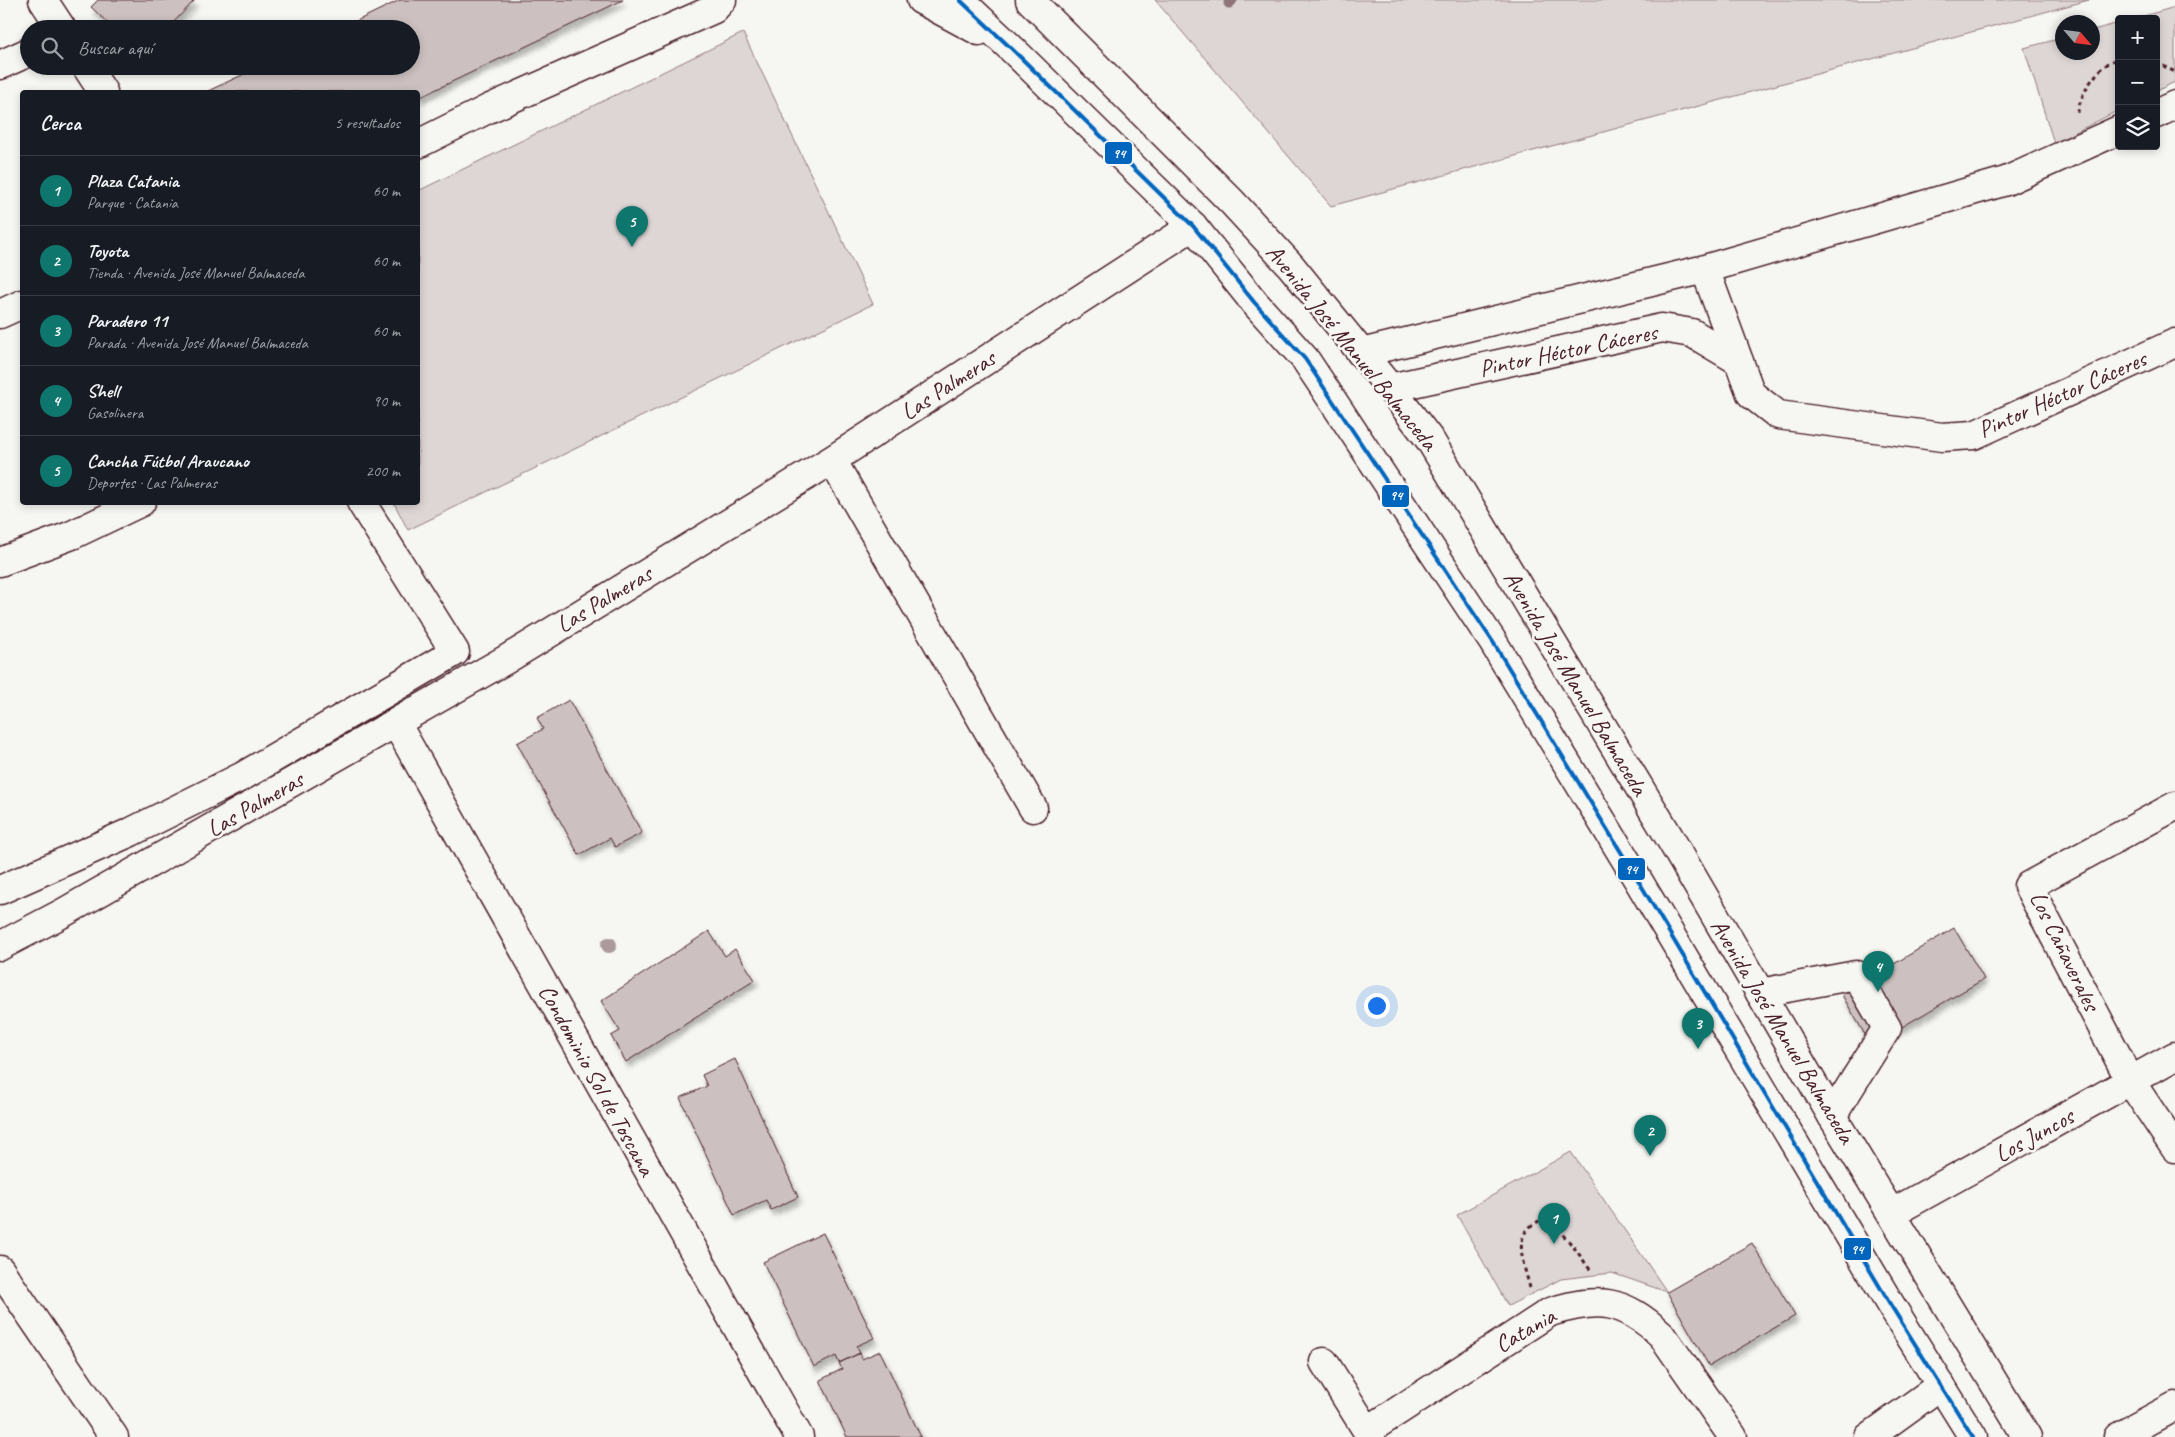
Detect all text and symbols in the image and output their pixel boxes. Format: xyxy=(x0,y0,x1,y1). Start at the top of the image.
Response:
north arrow xyxy=(2055,15,2100,60)
map controls xyxy=(2115,15,2160,150)
button: + xyxy=(2115,15,2160,60)
search box xyxy=(20,20,420,75)
icon: search xyxy=(38,34,66,62)
text: Buscar aquí xyxy=(78,36,152,60)
button: − xyxy=(2115,60,2160,105)
button: layers xyxy=(2115,105,2160,150)
text: Cerca xyxy=(40,110,81,136)
text: 5 resultados xyxy=(335,113,400,133)
line badge: 94 xyxy=(1104,141,1133,165)
text: 94 xyxy=(1113,145,1127,162)
text: Plaza Catania xyxy=(87,169,179,193)
text: 1 xyxy=(52,181,60,201)
text: 60 m xyxy=(373,181,400,201)
text: Parque · Catania xyxy=(87,193,178,213)
pin: 5 xyxy=(616,206,648,247)
street label: Avenida José Manuel Balmaceda xyxy=(1260,238,1445,457)
text: Toyota xyxy=(87,239,128,263)
text: 2 xyxy=(52,251,60,271)
text: 60 m xyxy=(373,251,400,271)
text: Tienda · Avenida José Manuel Balmaceda xyxy=(87,263,304,283)
text: Paradero 11 xyxy=(87,309,168,333)
street label: Pintor Héctor Cáceres xyxy=(1476,316,1661,383)
text: 3 xyxy=(52,321,60,341)
text: 60 m xyxy=(373,321,400,341)
text: Parada · Avenida José Manuel Balmaceda xyxy=(87,333,308,353)
street label: Las Palmeras xyxy=(895,342,1002,427)
street label: Pintor Héctor Cáceres xyxy=(1973,343,2152,445)
text: Shell xyxy=(87,379,119,403)
text: 4 xyxy=(52,391,60,411)
text: 90 m xyxy=(373,391,400,411)
text: Gasolinera xyxy=(87,403,143,423)
text: Cancha Fútbol Araucano xyxy=(87,449,249,473)
text: 5 xyxy=(53,461,59,481)
text: 200 m xyxy=(366,461,400,481)
text: Deportes · Las Palmeras xyxy=(87,473,217,493)
line badge: 94 xyxy=(1381,484,1410,508)
text: 94 xyxy=(1390,487,1404,504)
street label: Las Palmeras xyxy=(551,558,659,639)
street label: Avenida José Manuel Balmaceda xyxy=(1497,565,1656,802)
street label: Las Palmeras xyxy=(201,763,310,844)
line badge: 94 xyxy=(1617,857,1646,881)
text: 94 xyxy=(1625,861,1639,878)
street label: Los Cañaverales xyxy=(2023,886,2108,1018)
street label: Avenida José Manuel Balmaceda xyxy=(1704,913,1863,1150)
pin: 4 xyxy=(1862,951,1894,992)
street label: Condominio Sol de Toscana xyxy=(532,979,663,1182)
your location xyxy=(1364,993,1390,1019)
pin: 3 xyxy=(1682,1008,1714,1049)
street label: Los Juncos xyxy=(1989,1100,2081,1169)
pin: 2 xyxy=(1634,1115,1666,1156)
pin: 1 xyxy=(1538,1203,1570,1244)
line badge: 94 xyxy=(1843,1237,1872,1261)
text: 94 xyxy=(1851,1241,1865,1258)
street label: Catania xyxy=(1489,1300,1562,1359)

